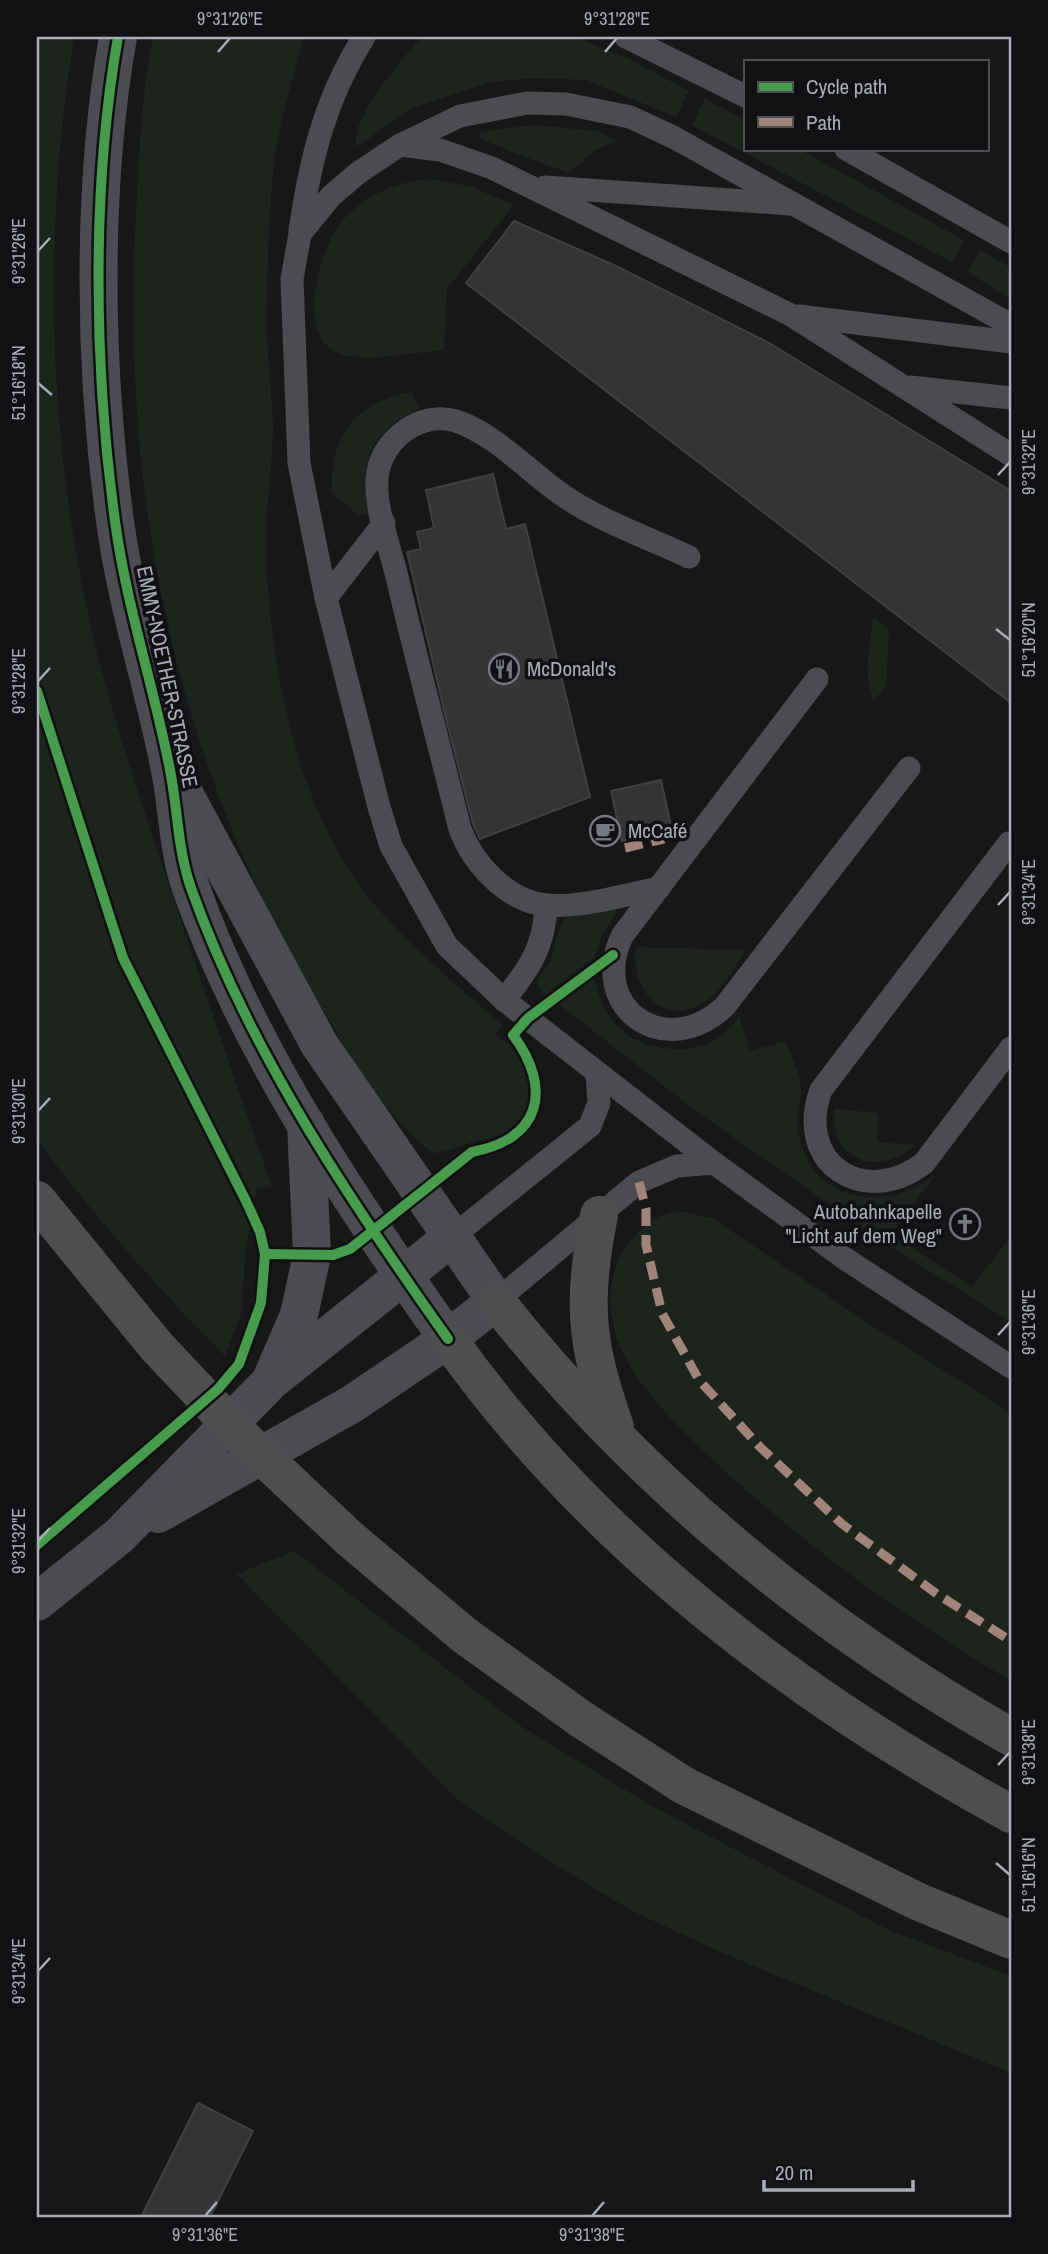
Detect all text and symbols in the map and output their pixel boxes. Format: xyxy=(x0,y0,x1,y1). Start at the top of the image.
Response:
text: 9°31'26"E xyxy=(197,6,263,31)
text: 9°31'28"E xyxy=(584,6,650,31)
legend xyxy=(744,60,988,150)
text: Cycle path xyxy=(806,72,887,101)
text: Path xyxy=(806,108,841,137)
text: 9°31'26"E xyxy=(6,218,31,284)
text: 51°16'18"N xyxy=(6,345,31,421)
text: 9°31'32"E xyxy=(1016,429,1041,495)
street label: EMMY-NOETHER-STRASSE xyxy=(130,563,205,791)
text: 51°16'20"N xyxy=(1016,602,1041,678)
text: 9°31'28"E xyxy=(6,648,31,714)
restaurant icon: McDonald's xyxy=(487,652,521,686)
place label: McDonald's xyxy=(527,654,616,683)
cafe icon: McCafé xyxy=(588,814,622,848)
place label: McCafé xyxy=(628,816,687,845)
text: 9°31'34"E xyxy=(1016,859,1041,925)
text: 9°31'30"E xyxy=(6,1078,31,1144)
place label: Autobahnkapelle "Licht auf dem Weg" xyxy=(786,1197,942,1250)
church icon: Autobahnkapelle "Licht auf dem Weg" xyxy=(948,1207,982,1241)
text: 9°31'36"E xyxy=(1016,1289,1041,1355)
text: 9°31'32"E xyxy=(6,1508,31,1574)
text: 9°31'38"E xyxy=(1016,1719,1041,1785)
text: 51°16'16"N xyxy=(1016,1837,1041,1913)
text: 9°31'34"E xyxy=(6,1938,31,2004)
scale bar xyxy=(764,2149,913,2193)
text: 20 m xyxy=(775,2158,813,2187)
text: 9°31'36"E xyxy=(172,2222,238,2247)
text: 9°31'38"E xyxy=(559,2222,625,2247)

